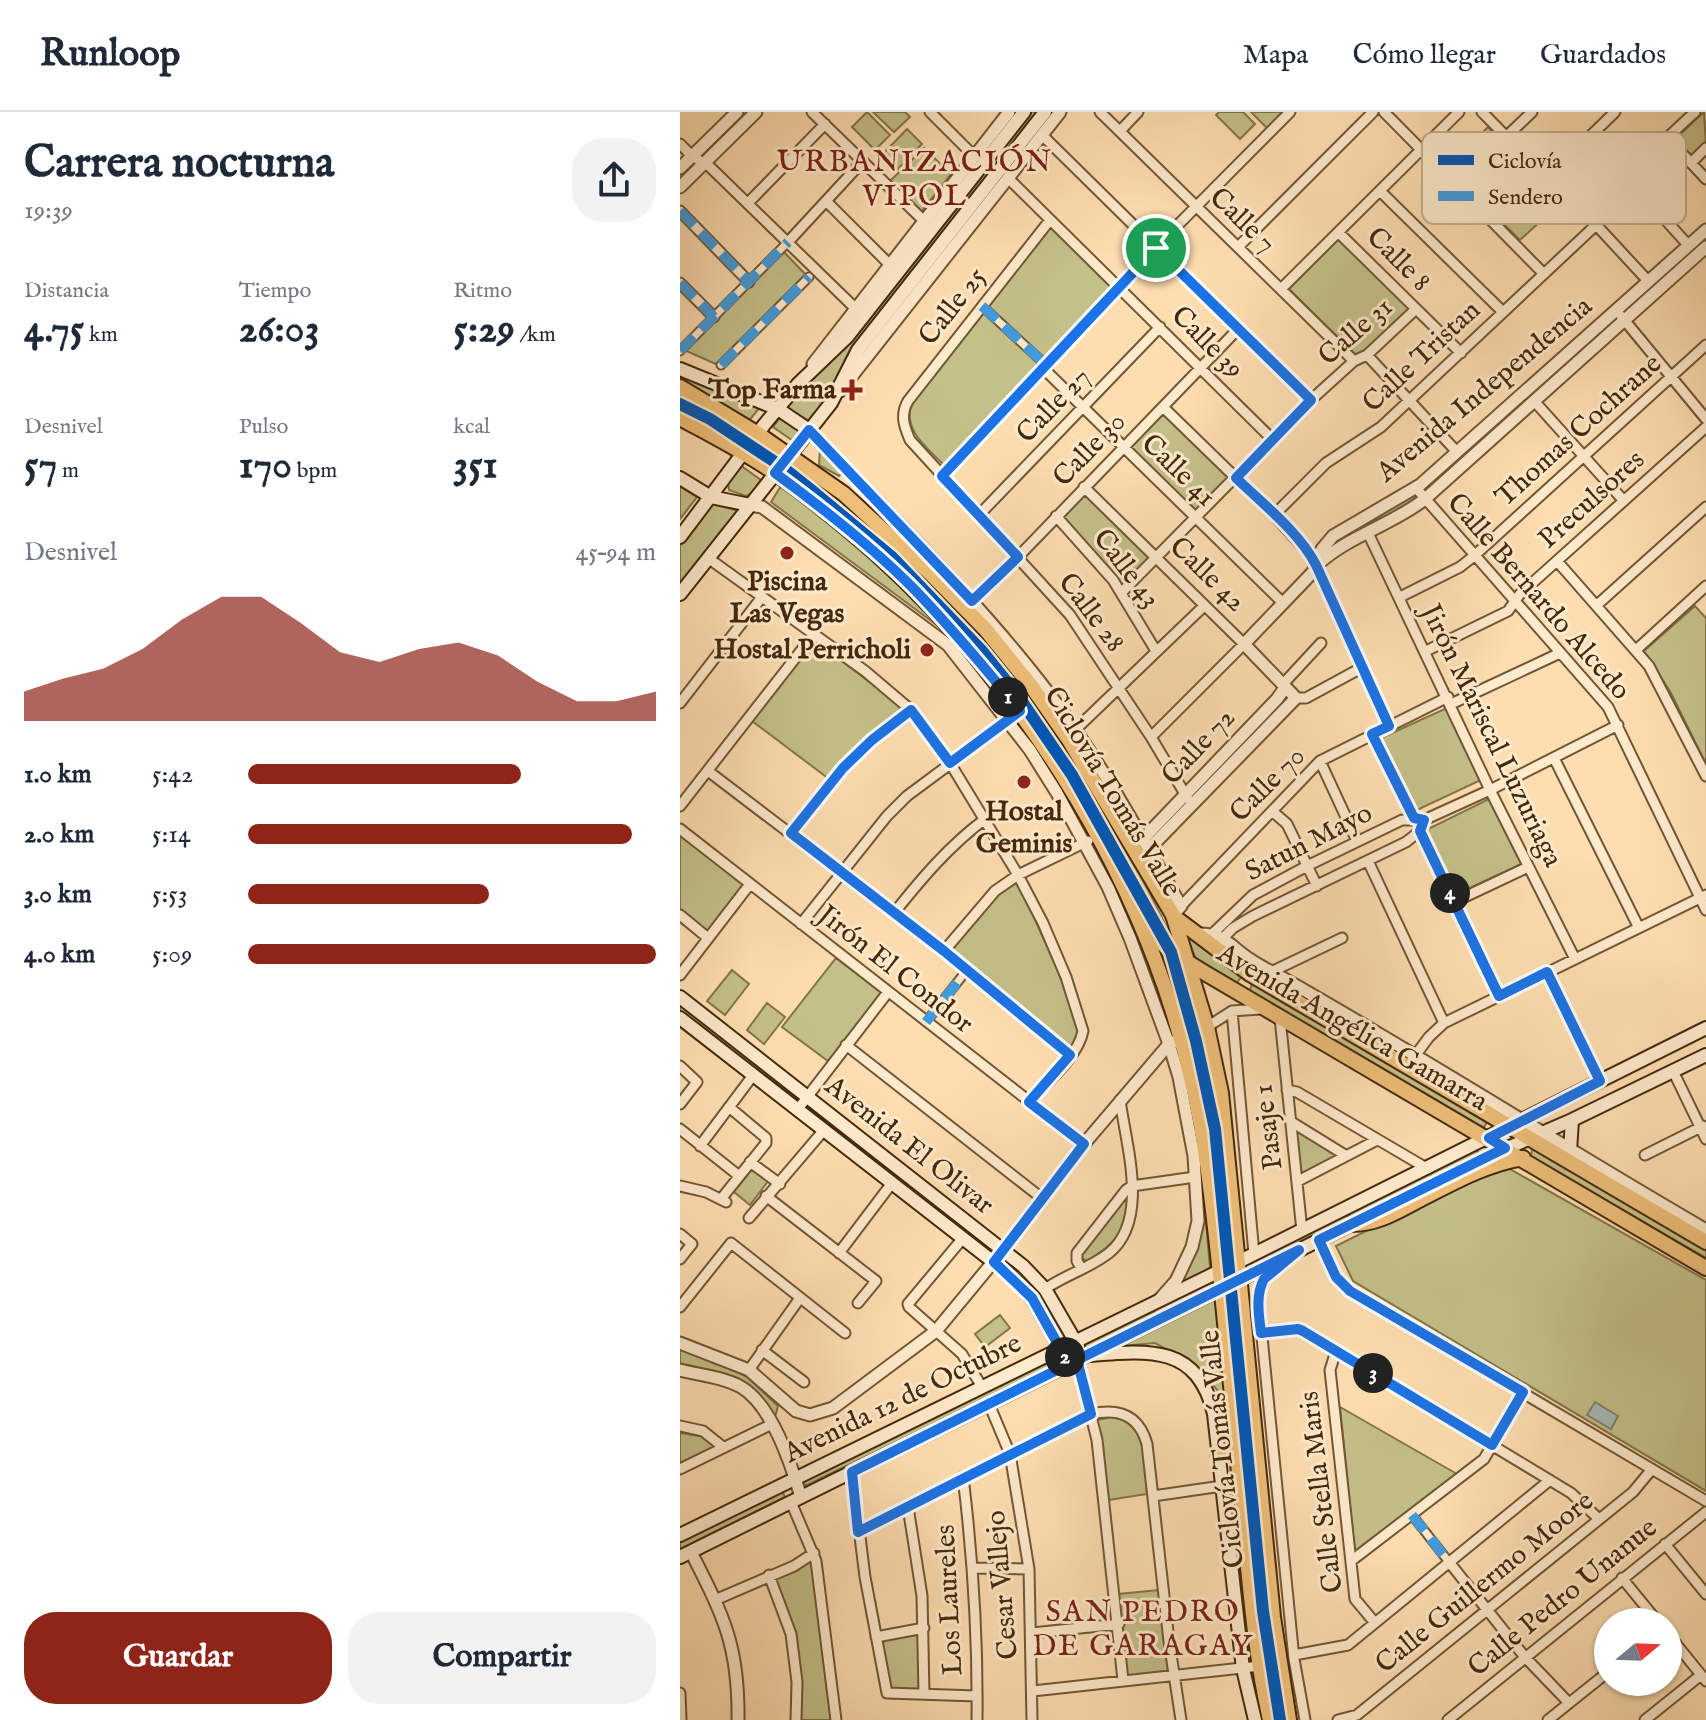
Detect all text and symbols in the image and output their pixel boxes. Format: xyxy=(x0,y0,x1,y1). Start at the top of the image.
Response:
text: Runloop xyxy=(40,31,180,79)
text: Mapa xyxy=(1243,38,1308,73)
text: Cómo llegar xyxy=(1352,38,1496,73)
text: Guardados xyxy=(1540,38,1666,73)
legend xyxy=(1422,132,1686,224)
text: Carrera nocturna xyxy=(24,136,334,192)
button: share xyxy=(572,138,656,222)
district label: URBANIZACIÓN VIPOL xyxy=(777,144,1053,216)
text: Ciclovía xyxy=(1488,148,1562,176)
street label: Calle 7 xyxy=(1201,181,1283,261)
text: Sendero xyxy=(1488,184,1563,212)
text: 19:39 xyxy=(24,194,73,227)
pin xyxy=(1122,214,1190,282)
street label: Calle 8 xyxy=(1358,220,1438,300)
icon: arrive xyxy=(1134,226,1178,270)
street label: Calle 25 xyxy=(912,261,994,353)
text: Distancia xyxy=(24,277,109,305)
text: Tiempo xyxy=(239,277,311,305)
text: Ritmo xyxy=(453,277,512,305)
street label: Avenida Independencia xyxy=(1369,289,1601,491)
street label: Calle 31 xyxy=(1312,290,1400,374)
street label: Calle Tristan xyxy=(1356,293,1488,421)
street label: Calle 39 xyxy=(1163,299,1251,387)
text: 4.75 xyxy=(24,305,84,356)
text: 26:03 xyxy=(239,305,319,356)
text: 5:29 xyxy=(453,305,515,356)
text: km xyxy=(84,321,118,349)
text: /km xyxy=(515,321,556,349)
street label: Thomas Cochrane xyxy=(1488,347,1670,515)
street label: Calle 27 xyxy=(1009,361,1099,451)
place label: Top Farma xyxy=(707,373,837,408)
marker: Top Farma xyxy=(843,381,861,399)
street label: Calle 30 xyxy=(1046,405,1134,495)
text: Desnivel xyxy=(24,413,103,441)
text: Pulso xyxy=(239,413,288,441)
text: kcal xyxy=(453,413,490,441)
street label: Calle 41 xyxy=(1133,427,1223,515)
text: 57 xyxy=(24,441,57,492)
text: 170 xyxy=(239,441,292,492)
text: 351 xyxy=(453,441,498,492)
street label: Preculsores xyxy=(1531,443,1653,557)
text: m xyxy=(57,457,79,485)
text: bpm xyxy=(292,457,337,485)
street label: Calle Bernardo Alcedo xyxy=(1439,486,1637,708)
street label: Calle 43 xyxy=(1085,522,1167,616)
street label: Calle 42 xyxy=(1161,530,1253,620)
text: Desnivel xyxy=(24,536,117,569)
text: 45–94 m xyxy=(576,536,656,569)
marker: Piscina Las Vegas xyxy=(778,544,796,562)
place label: Piscina Las Vegas xyxy=(730,565,845,632)
street label: Calle 28 xyxy=(1050,566,1132,660)
street label: Jirón Mariscal Luzuriaga xyxy=(1411,596,1570,874)
place label: Hostal Perricholi xyxy=(713,633,911,668)
marker: Hostal Perricholi xyxy=(918,641,936,659)
pin: 1 xyxy=(988,677,1028,717)
street label: Ciclovía Tomás Valle xyxy=(1035,681,1189,904)
text: 1 xyxy=(1004,683,1012,711)
street label: Calle 72 xyxy=(1155,701,1243,793)
street label: Calle 70 xyxy=(1223,740,1313,830)
text: 1.0 km xyxy=(24,758,92,791)
text: 5:42 xyxy=(152,758,193,791)
marker: Hostal Geminis xyxy=(1015,773,1033,791)
place label: Hostal Geminis xyxy=(976,795,1072,862)
street label: Satun Mayo xyxy=(1240,796,1378,890)
text: 2.0 km xyxy=(24,818,94,851)
text: 5:14 xyxy=(152,818,191,851)
pin: 4 xyxy=(1430,873,1470,913)
text: 3.0 km xyxy=(24,878,92,911)
text: 5:53 xyxy=(152,878,187,911)
text: 4 xyxy=(1445,879,1455,907)
street label: Jirón El Condor xyxy=(808,896,980,1042)
street label: Avenida Angélica Gamarra xyxy=(1210,936,1494,1120)
text: 4.0 km xyxy=(24,938,95,971)
text: 5:09 xyxy=(152,938,192,971)
street label: Avenida El Olivar xyxy=(817,1068,1001,1223)
street label: Pasaje 1 xyxy=(1246,1082,1292,1172)
street label: Avenida 12 de Octubre xyxy=(778,1326,1028,1472)
street label: Ciclovía Tomás Valle xyxy=(1193,1328,1253,1570)
pin: 2 xyxy=(1045,1337,1085,1377)
text: 2 xyxy=(1060,1343,1070,1371)
pin: 3 xyxy=(1353,1353,1393,1393)
text: 3 xyxy=(1369,1359,1377,1387)
street label: Calle Stella Maris xyxy=(1292,1389,1352,1595)
street label: Calle Guillermo Moore xyxy=(1369,1484,1601,1682)
street label: Cesar Vallejo xyxy=(979,1509,1027,1661)
street label: Calle Pedro Unanue xyxy=(1461,1511,1665,1685)
street label: Los Laureles xyxy=(929,1524,971,1676)
district label: SAN PEDRO DE GARAGAY xyxy=(1032,1594,1254,1666)
north arrow xyxy=(1594,1608,1682,1696)
map controls xyxy=(1594,1608,1682,1696)
button: Guardar xyxy=(24,1612,332,1704)
button: Compartir xyxy=(348,1612,656,1704)

